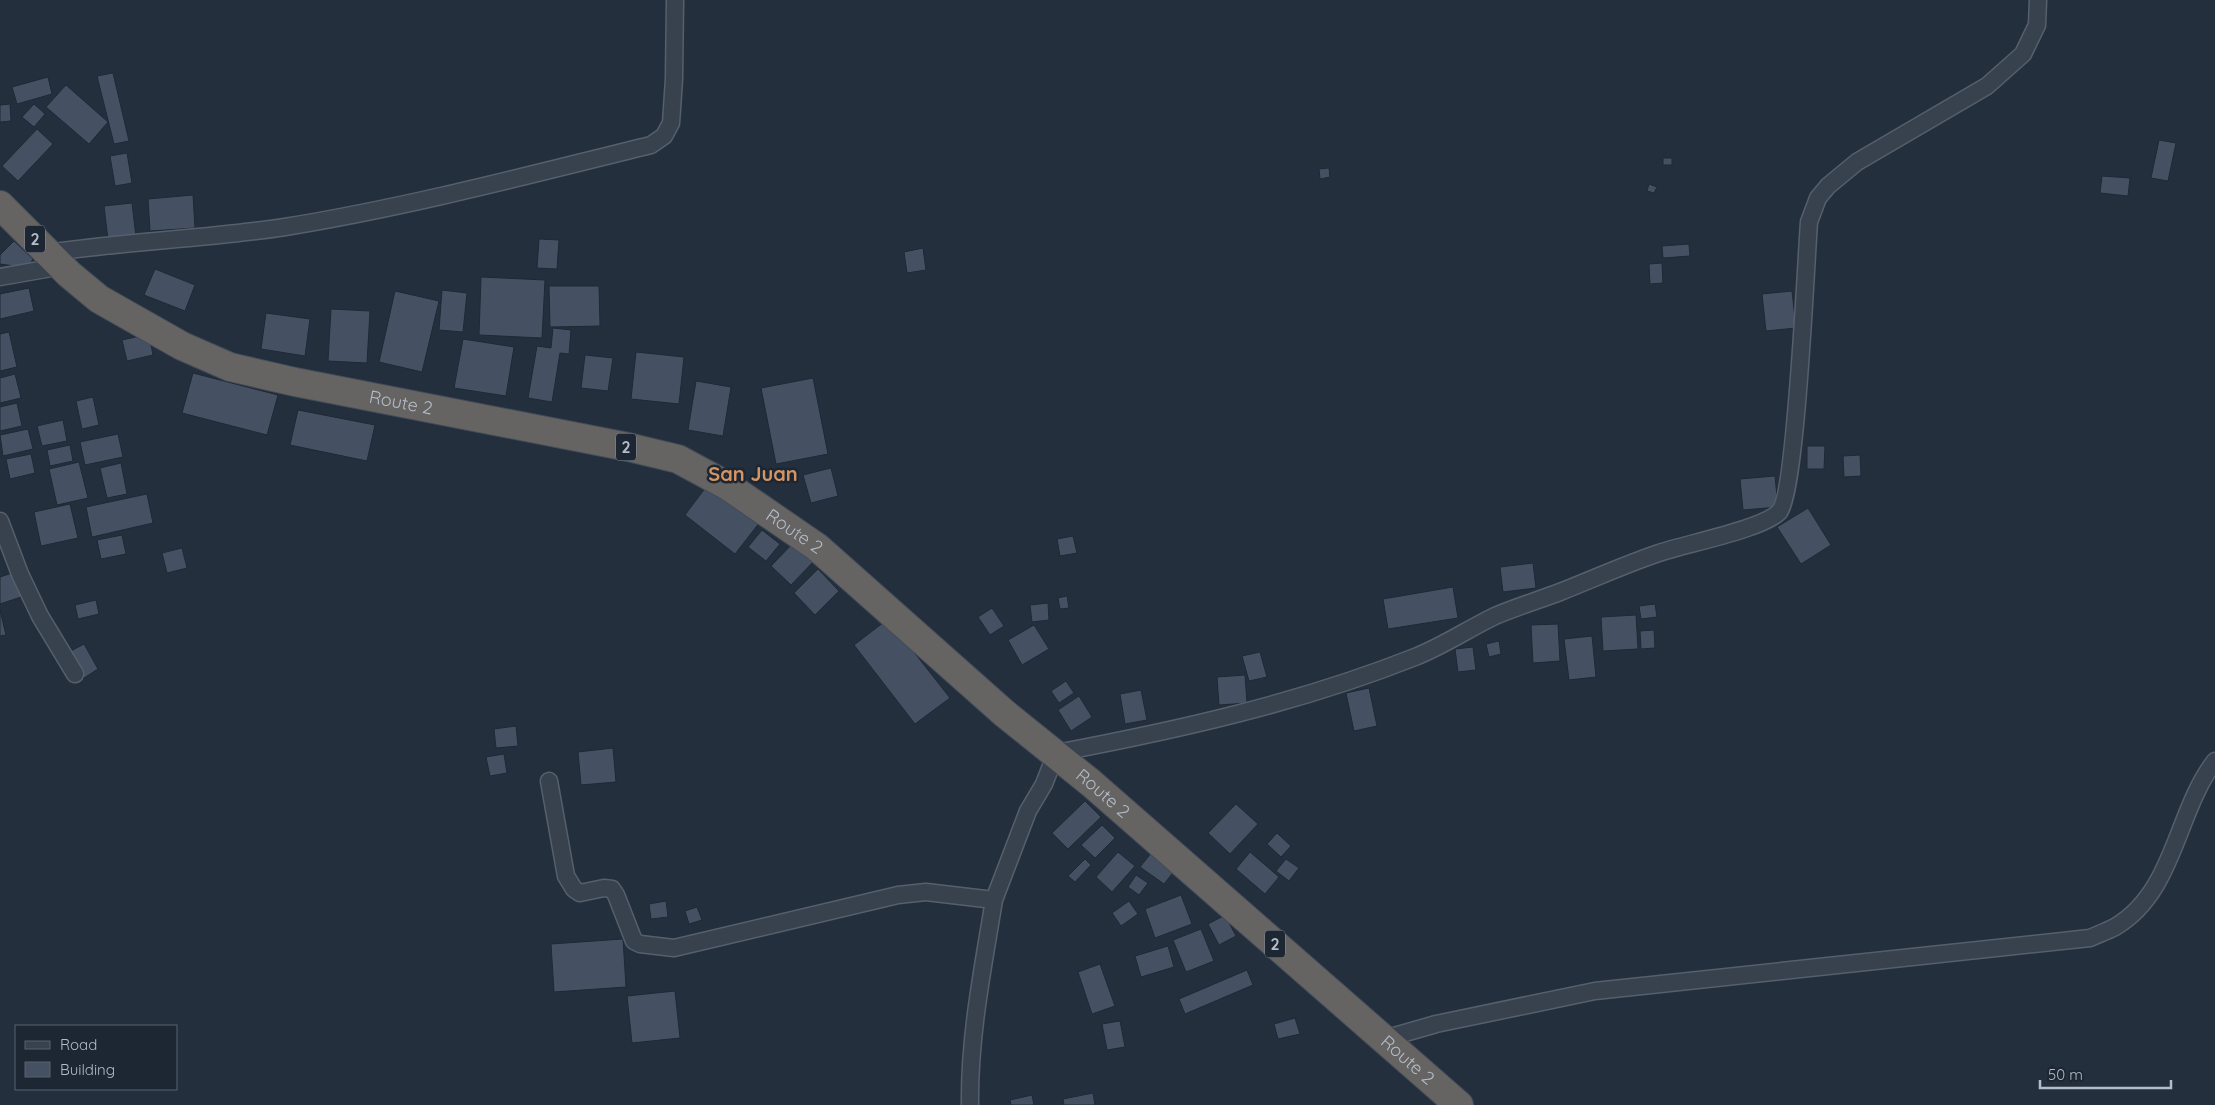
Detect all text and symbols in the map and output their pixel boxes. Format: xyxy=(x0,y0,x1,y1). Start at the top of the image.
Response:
road number: 2 xyxy=(25,225,45,252)
street label: Route 2 xyxy=(367,385,435,420)
road number: 2 xyxy=(616,434,636,461)
district label: San Juan xyxy=(708,461,798,486)
street label: Route 2 xyxy=(762,503,828,559)
street label: Route 2 xyxy=(1071,763,1135,823)
road number: 2 xyxy=(1265,931,1285,958)
legend xyxy=(15,1025,178,1090)
street label: Route 2 xyxy=(1376,1030,1440,1089)
text: Road xyxy=(60,1035,97,1054)
scale bar xyxy=(2040,1058,2171,1090)
text: Building xyxy=(60,1060,115,1079)
text: 50 m xyxy=(2048,1065,2083,1084)

